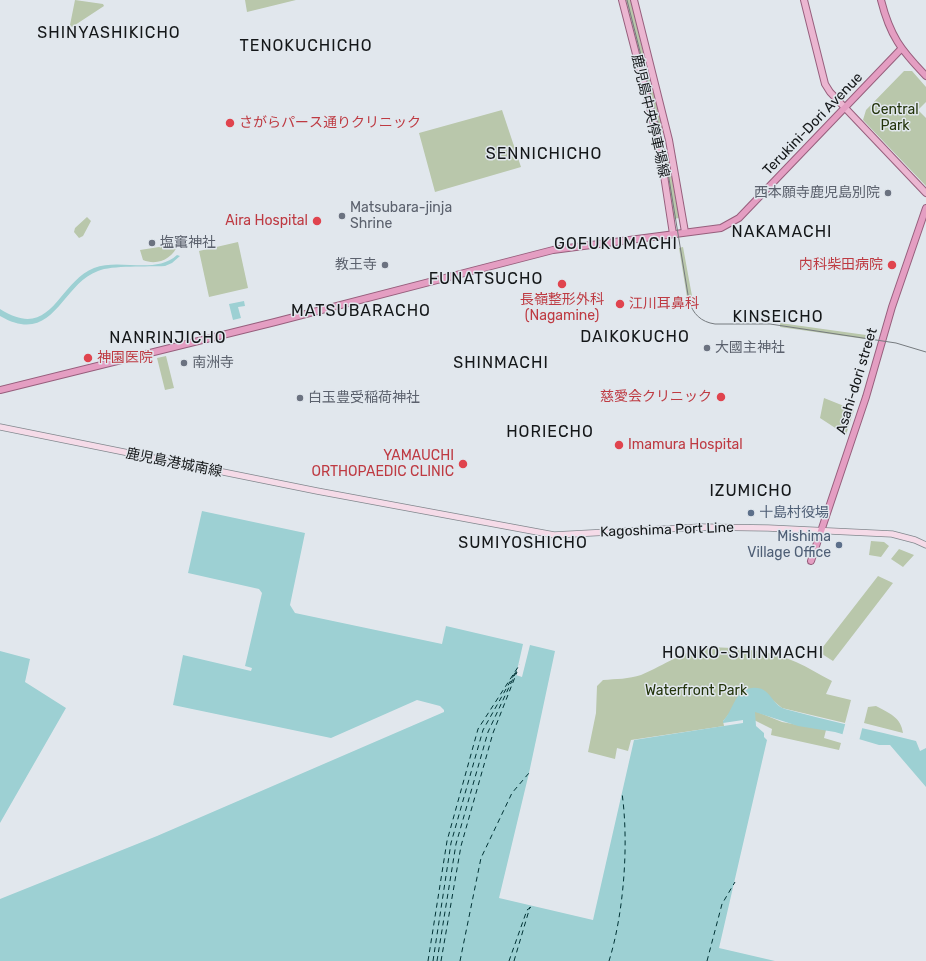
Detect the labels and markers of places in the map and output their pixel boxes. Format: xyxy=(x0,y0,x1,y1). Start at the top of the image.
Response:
place label: さがらパース通りクリニック xyxy=(239,115,421,131)
marker: さがらパース通りクリニック xyxy=(224,117,236,129)
place label: 西本願寺鹿児島別院 xyxy=(754,185,880,201)
marker: 西本願寺鹿児島別院 xyxy=(883,188,893,198)
place label: Matsubara-jinja Shrine xyxy=(350,200,452,232)
marker: Matsubara-jinja Shrine xyxy=(337,211,347,221)
place label: Aira Hospital xyxy=(225,213,308,229)
marker: Aira Hospital xyxy=(311,215,323,227)
place label: 塩竃神社 xyxy=(160,235,216,251)
marker: 塩竃神社 xyxy=(147,238,157,248)
place label: 教王寺 xyxy=(335,257,377,273)
place label: 内科柴田病院 xyxy=(799,257,883,273)
marker: 内科柴田病院 xyxy=(886,259,898,271)
marker: 教王寺 xyxy=(380,260,390,270)
marker: 長嶺整形外科 (Nagamine) xyxy=(556,278,568,290)
place label: 長嶺整形外科 (Nagamine) xyxy=(520,292,604,324)
place label: 江川耳鼻科 xyxy=(629,296,699,312)
marker: 江川耳鼻科 xyxy=(614,298,626,310)
place label: 大國主神社 xyxy=(715,340,785,356)
marker: 大國主神社 xyxy=(702,343,712,353)
place label: 神園医院 xyxy=(97,350,153,366)
marker: 神園医院 xyxy=(82,352,94,364)
place label: 南洲寺 xyxy=(192,355,234,371)
marker: 南洲寺 xyxy=(179,358,189,368)
place label: 慈愛会クリニック xyxy=(600,389,712,405)
place label: 白玉豊受稲荷神社 xyxy=(308,390,420,406)
marker: 慈愛会クリニック xyxy=(715,391,727,403)
marker: 白玉豊受稲荷神社 xyxy=(295,393,305,403)
place label: Imamura Hospital xyxy=(628,437,743,453)
marker: Imamura Hospital xyxy=(613,439,625,451)
place label: YAMAUCHI ORTHOPAEDIC CLINIC xyxy=(311,448,454,480)
marker: YAMAUCHI ORTHOPAEDIC CLINIC xyxy=(457,458,469,470)
place label: 十島村役場 xyxy=(759,505,829,521)
marker: 十島村役場 xyxy=(746,508,756,518)
place label: Mishima Village Office xyxy=(747,529,831,562)
marker: Mishima Village Office xyxy=(834,540,844,550)

